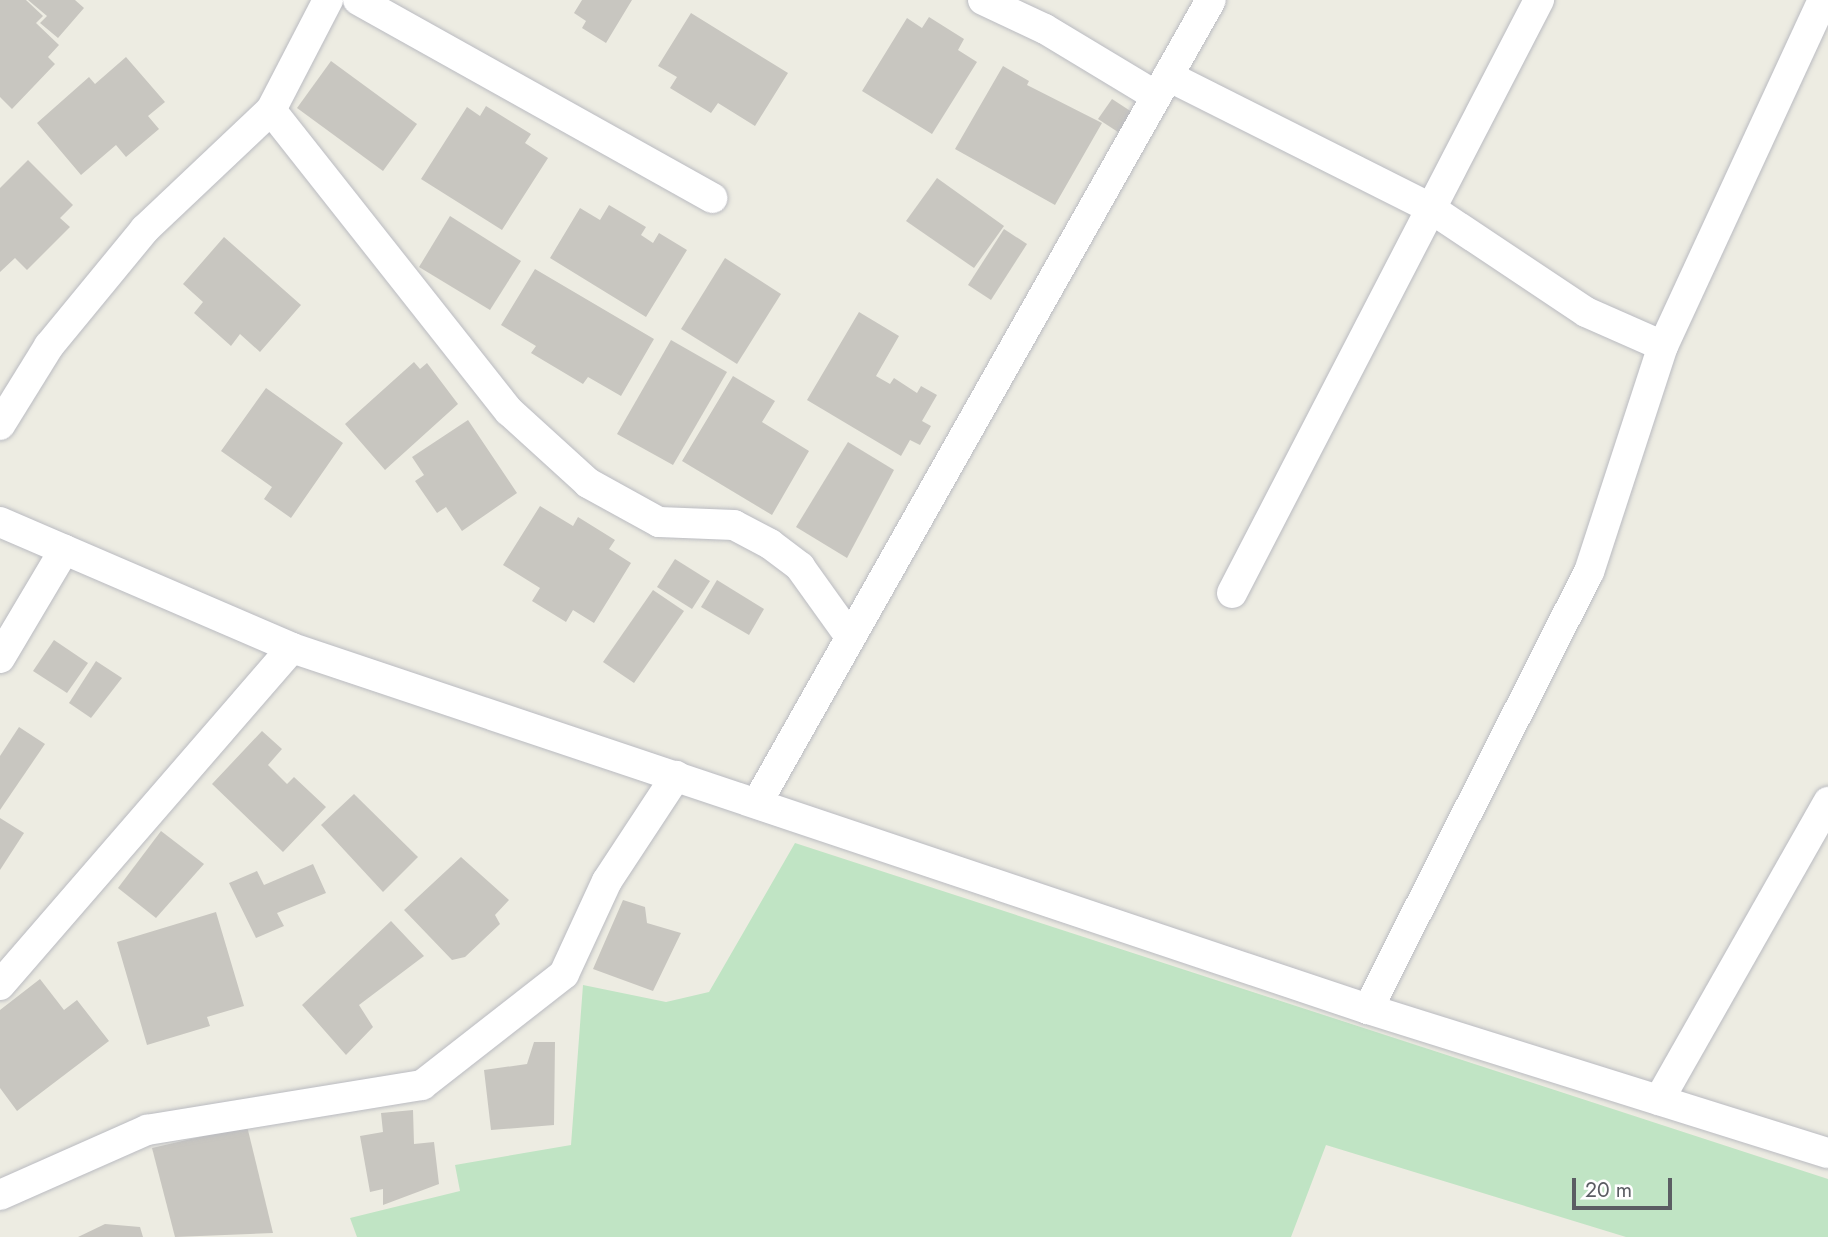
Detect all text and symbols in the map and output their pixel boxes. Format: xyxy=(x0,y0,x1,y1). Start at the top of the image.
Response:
scale bar xyxy=(1576,1164,1676,1208)
text: 20 m xyxy=(1585,1175,1632,1205)

